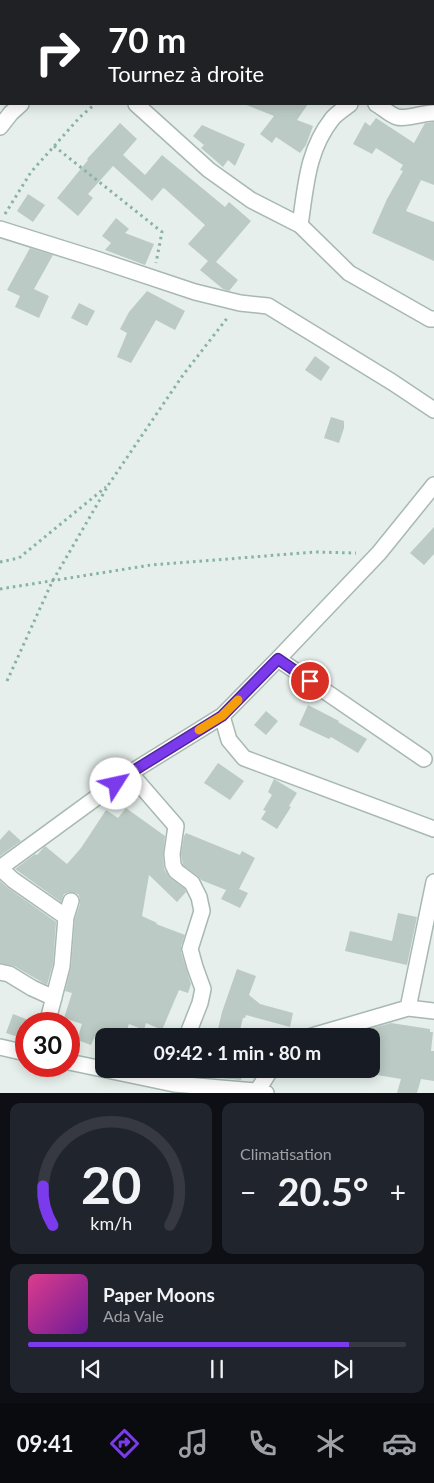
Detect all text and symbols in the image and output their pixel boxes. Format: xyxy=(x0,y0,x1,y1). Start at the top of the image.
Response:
text: 70 m xyxy=(108,18,186,60)
icon: right xyxy=(25,20,90,85)
text: Tournez à droite xyxy=(108,60,264,87)
pin xyxy=(289,660,331,702)
icon: arrive xyxy=(296,667,324,695)
position arrow xyxy=(89,757,141,809)
speed limit sign: 30 xyxy=(15,1012,80,1077)
text: 09:42 · 1 min · 80 m xyxy=(154,1041,321,1064)
text: Climatisation xyxy=(240,1144,332,1163)
text: 20 xyxy=(81,1153,141,1215)
text: 20.5° xyxy=(278,1168,368,1214)
text: − xyxy=(240,1175,256,1209)
text: + xyxy=(390,1175,406,1209)
text: km/h xyxy=(90,1212,132,1234)
text: Paper Moons xyxy=(103,1283,215,1306)
text: Ada Vale xyxy=(103,1306,164,1325)
icon: previous xyxy=(77,1355,105,1383)
icon: pause xyxy=(203,1355,231,1383)
icon: next xyxy=(329,1355,357,1383)
icon: directions xyxy=(107,1426,142,1461)
icon: music xyxy=(176,1426,211,1461)
icon: phone xyxy=(245,1426,280,1461)
icon: climate xyxy=(313,1426,348,1461)
icon: car xyxy=(382,1426,417,1461)
text: 09:41 xyxy=(17,1430,74,1457)

